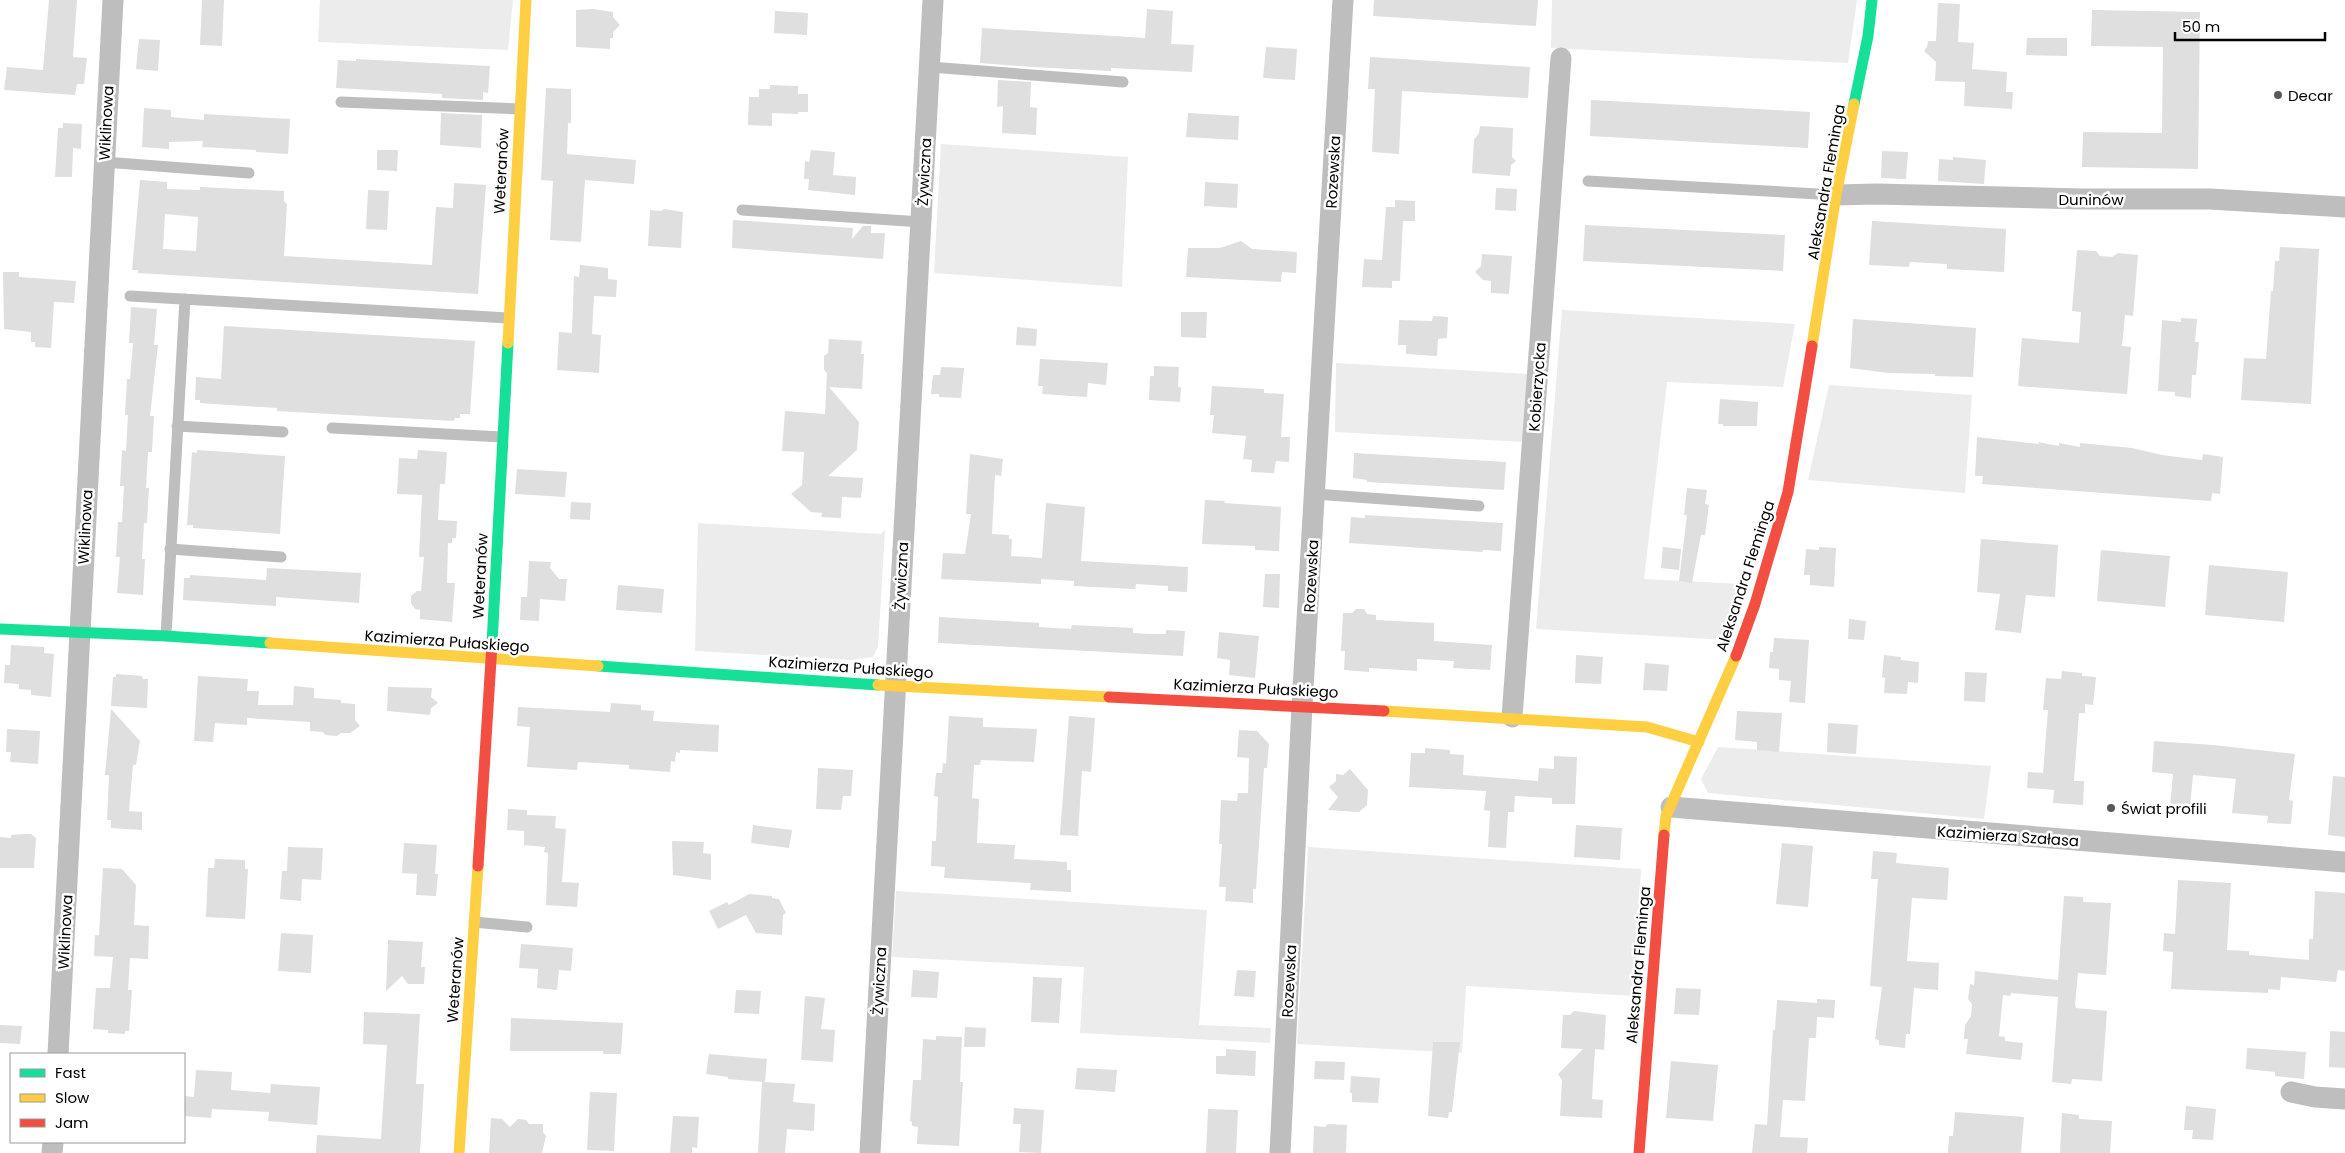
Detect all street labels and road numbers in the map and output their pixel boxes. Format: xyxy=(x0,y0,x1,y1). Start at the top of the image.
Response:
street label: Wiklinowa xyxy=(94,85,118,161)
street label: Aleksandra Fleminga xyxy=(1802,102,1850,262)
street label: Weteranów xyxy=(488,127,514,214)
street label: Rozewska xyxy=(1321,135,1345,209)
street label: Żywiczna xyxy=(912,137,936,207)
street label: Duninów xyxy=(2059,189,2124,210)
street label: Kobierzycka xyxy=(1523,342,1551,432)
street label: Wiklinowa xyxy=(73,489,97,565)
street label: Aleksandra Fleminga xyxy=(1711,498,1779,654)
street label: Weteranów xyxy=(467,532,493,619)
street label: Rozewska xyxy=(1299,539,1323,613)
street label: Żywiczna xyxy=(889,541,913,611)
street label: Kazimierza Pułaskiego xyxy=(364,625,530,657)
street label: Kazimierza Pułaskiego xyxy=(768,651,934,683)
street label: Kazimierza Pułaskiego xyxy=(1173,673,1339,703)
street label: Kazimierza Szałasa xyxy=(1936,821,2080,851)
street label: Aleksandra Fleminga xyxy=(1621,885,1655,1045)
street label: Wiklinowa xyxy=(53,894,77,970)
street label: Weteranów xyxy=(442,936,469,1024)
street label: Rozewska xyxy=(1277,944,1301,1018)
street label: Żywiczna xyxy=(867,946,891,1016)

